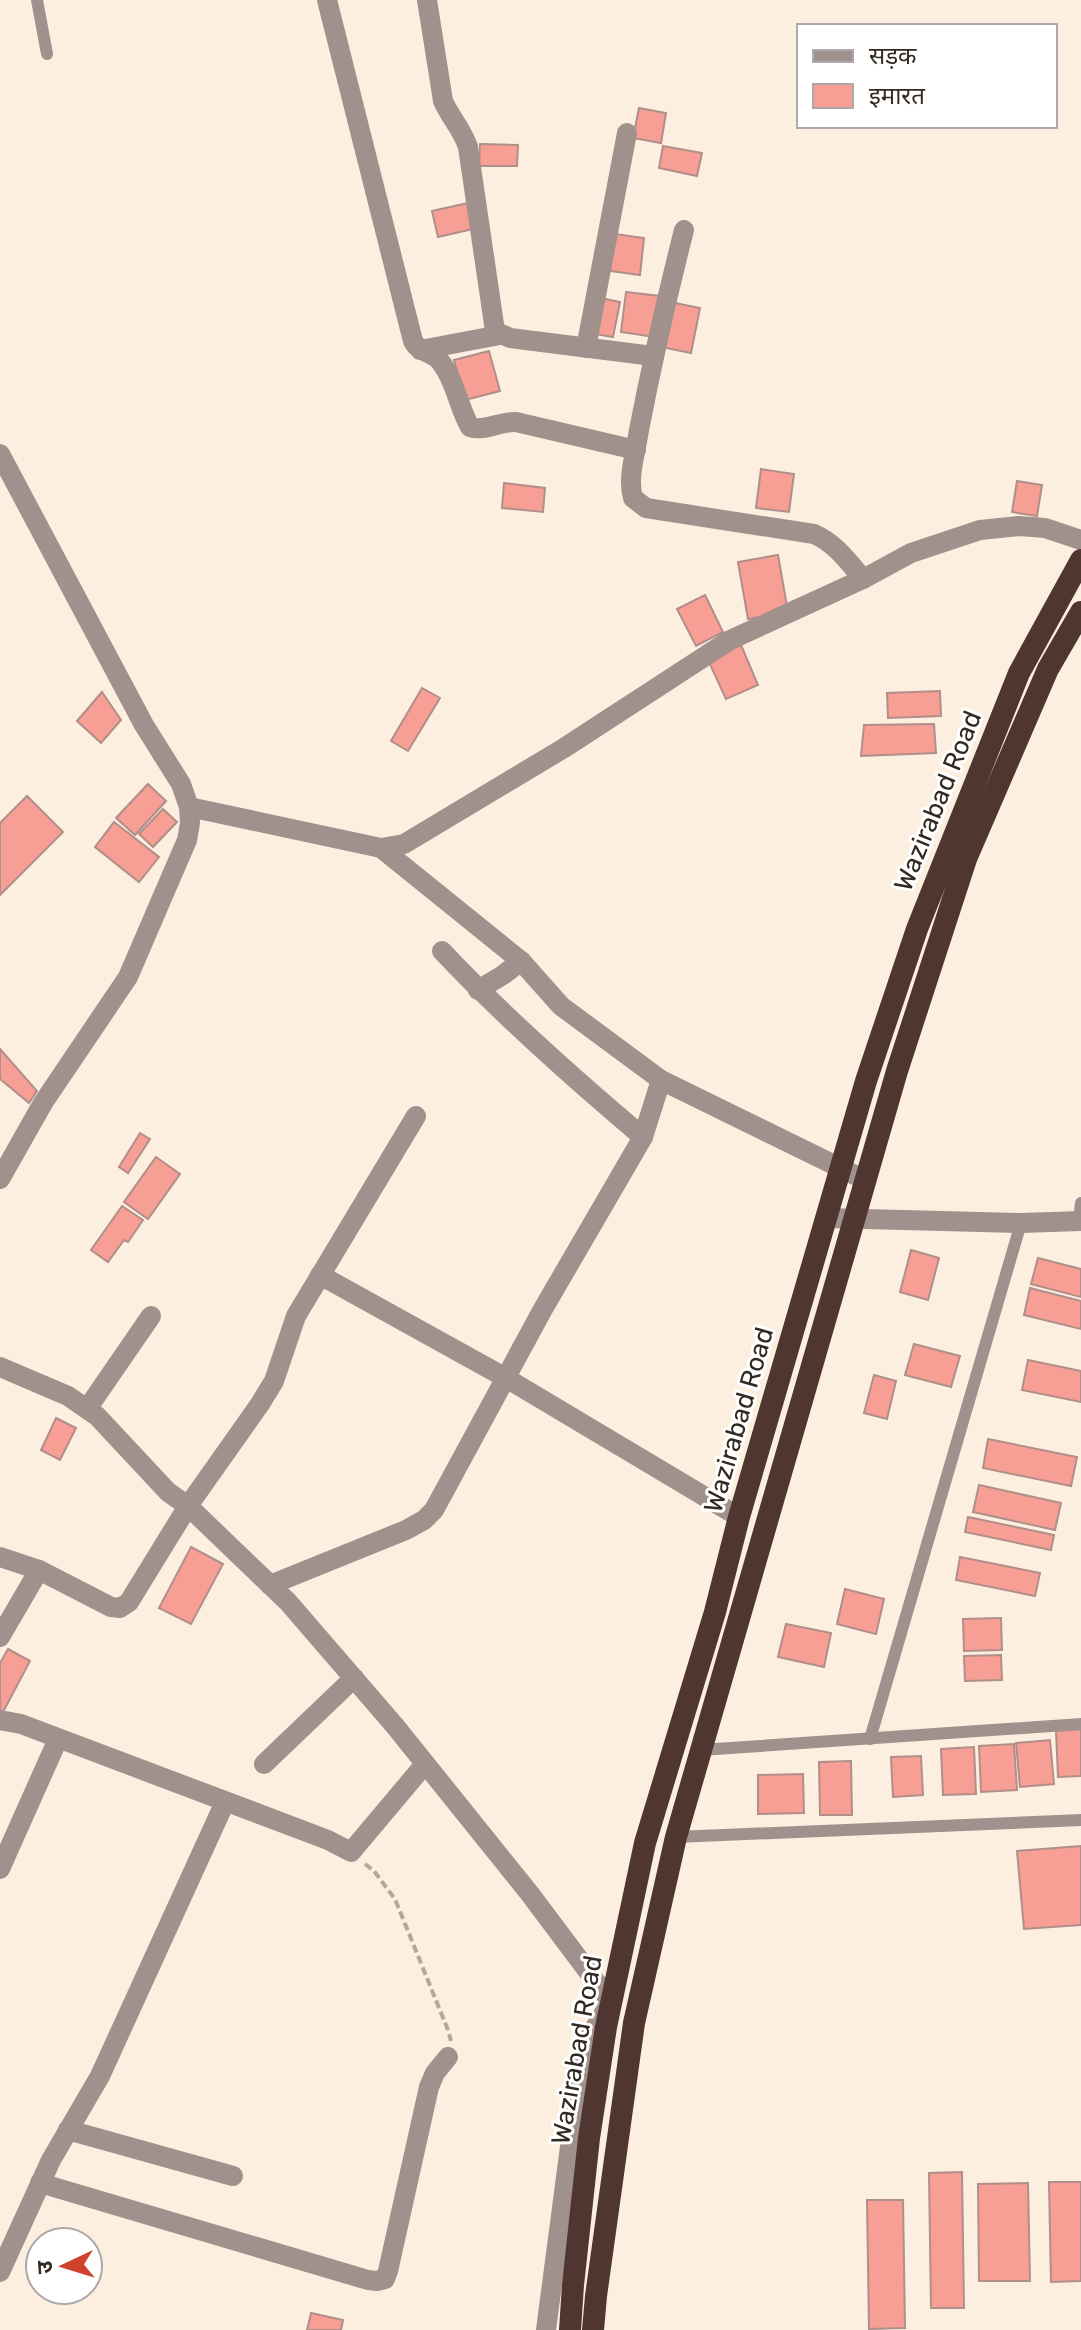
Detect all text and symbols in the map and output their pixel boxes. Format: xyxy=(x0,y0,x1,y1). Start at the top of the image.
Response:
legend xyxy=(797,24,1057,128)
text: सड़क xyxy=(869,42,917,70)
text: इमारत xyxy=(869,82,926,110)
street label: Wazirabad Road xyxy=(888,706,988,896)
street label: Wazirabad Road xyxy=(698,1324,780,1516)
street label: Wazirabad Road xyxy=(545,1953,609,2147)
north arrow xyxy=(24,2226,104,2306)
text: उ xyxy=(31,2259,58,2275)

